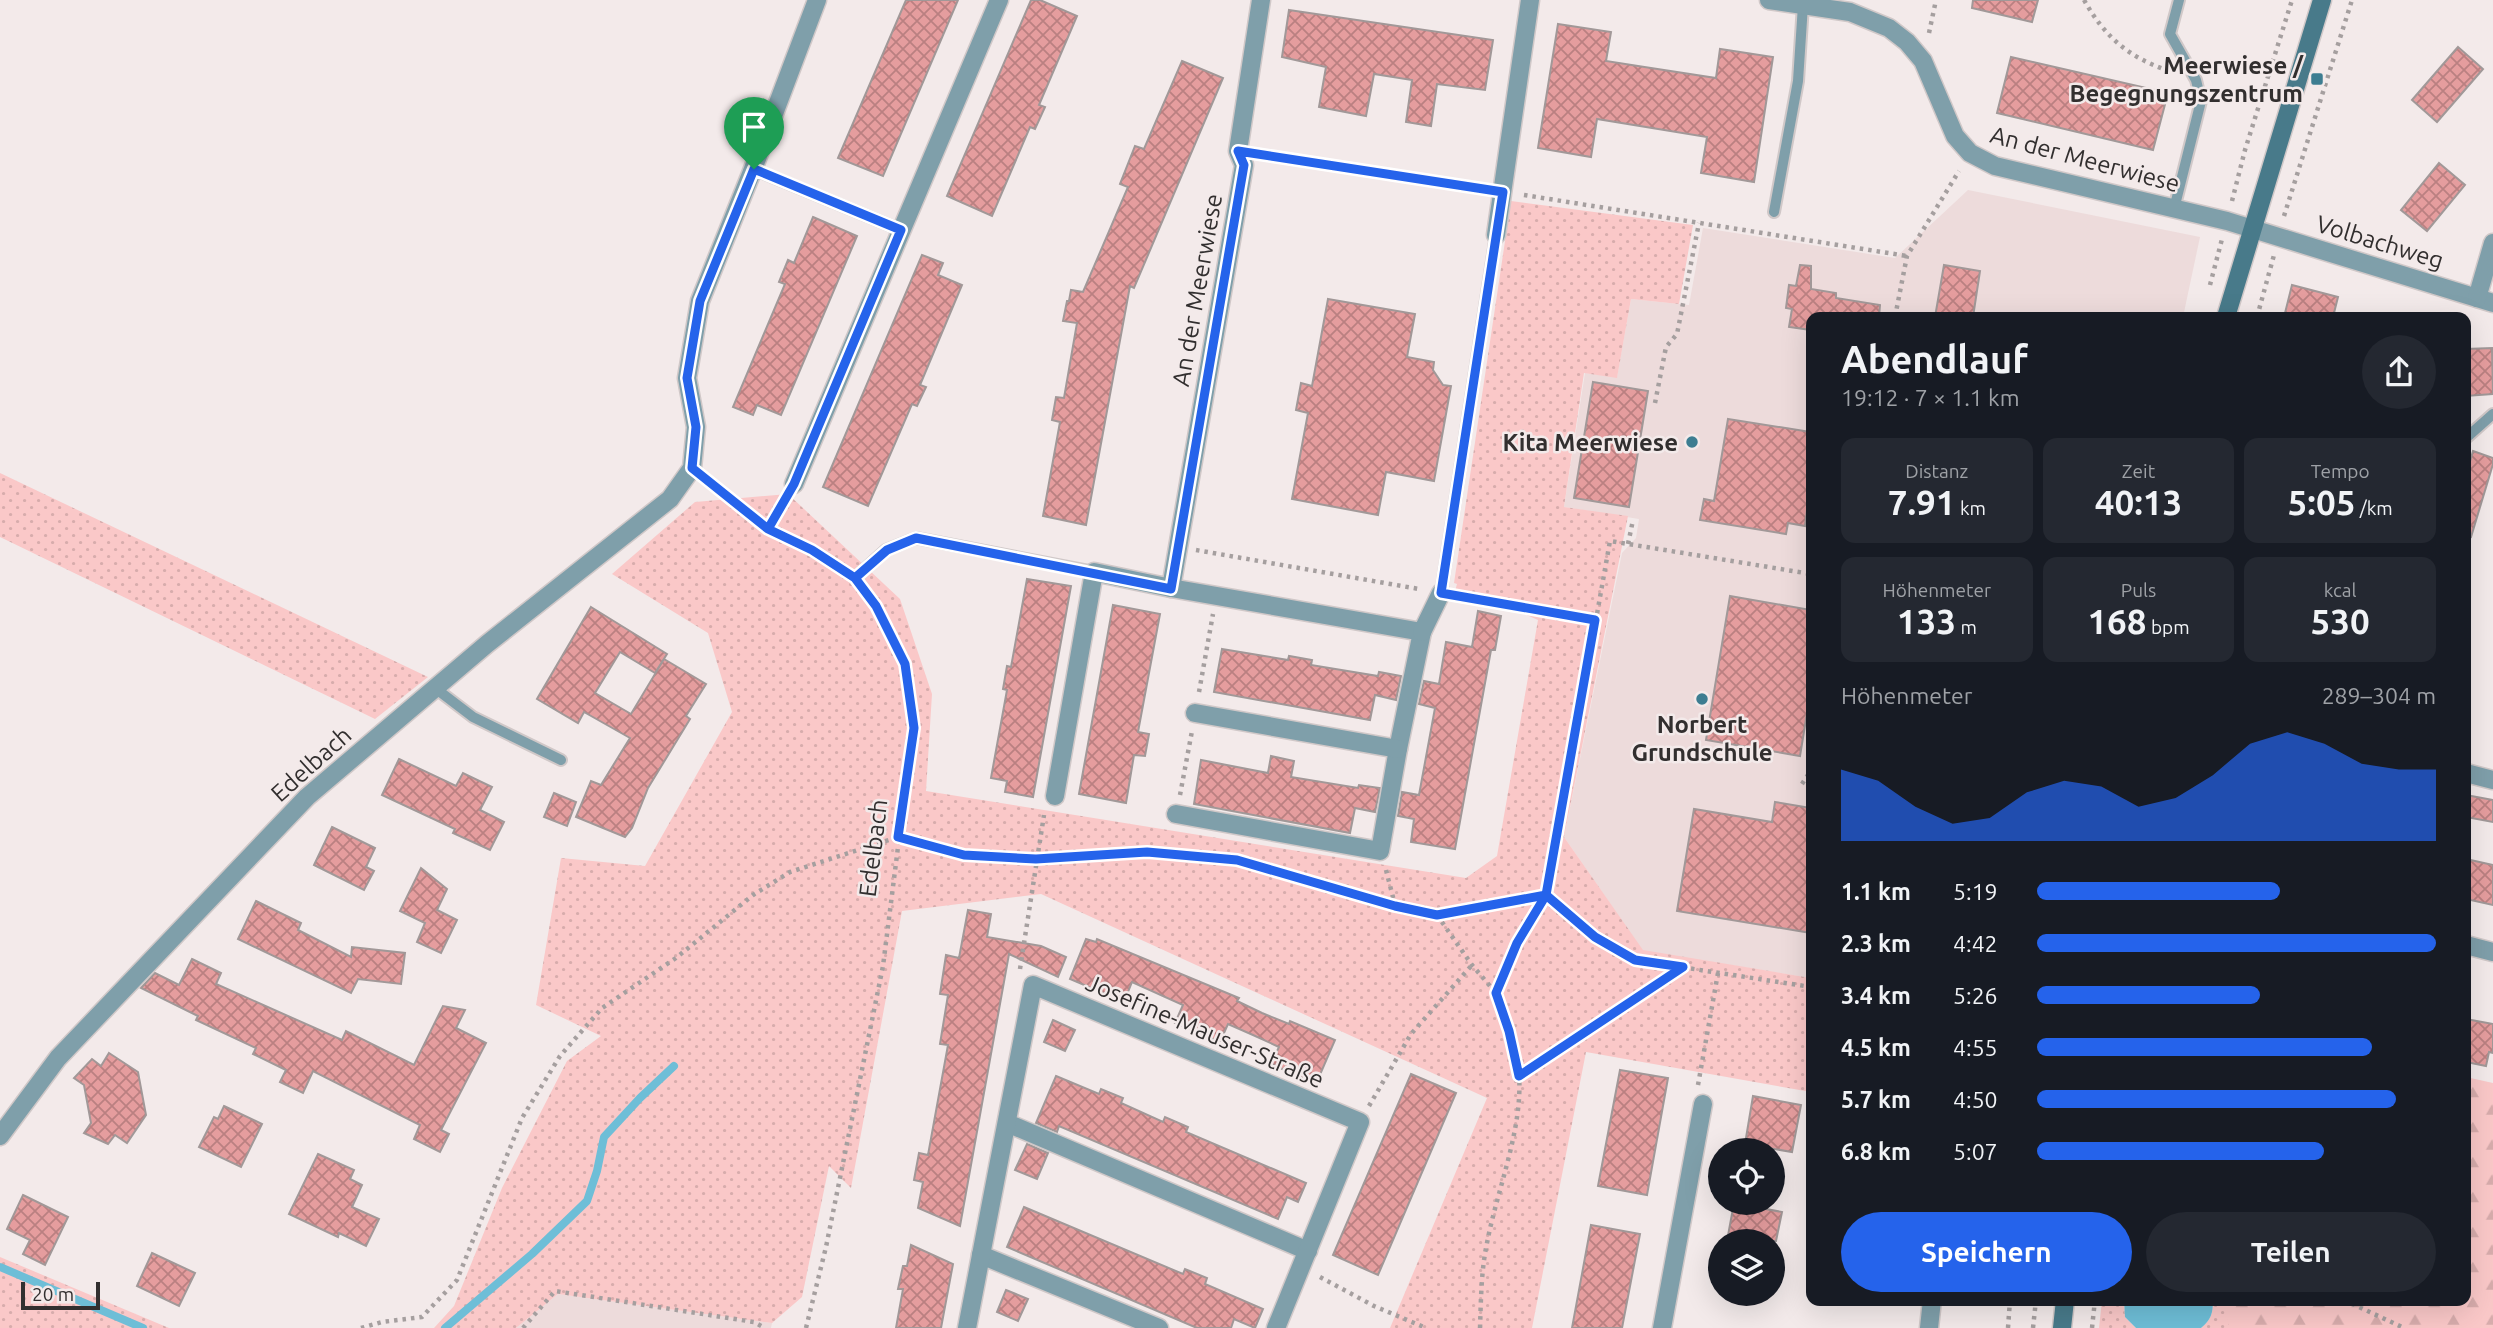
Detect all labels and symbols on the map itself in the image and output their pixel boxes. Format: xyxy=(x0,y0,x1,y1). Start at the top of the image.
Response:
place label: Meerwiese / Begegnungszentrum xyxy=(2069,52,2304,107)
marker: Meerwiese / Begegnungszentrum xyxy=(2309,71,2325,87)
pin xyxy=(724,97,784,169)
street label: An der Meerwiese xyxy=(1987,121,2183,197)
street label: An der Meerwiese xyxy=(1167,192,1227,388)
street label: Volbachweg xyxy=(2313,210,2447,274)
place label: Kita Meerwiese xyxy=(1502,429,1678,456)
marker: Kita Meerwiese xyxy=(1684,434,1700,450)
marker: Norbert Grundschule xyxy=(1694,691,1710,707)
place label: Norbert Grundschule xyxy=(1631,711,1773,766)
street label: Edelbach xyxy=(266,721,356,807)
street label: Edelbach xyxy=(854,798,892,898)
street label: Josefine-Mauser-Straße xyxy=(1082,969,1328,1093)
scale bar xyxy=(21,1279,100,1311)

